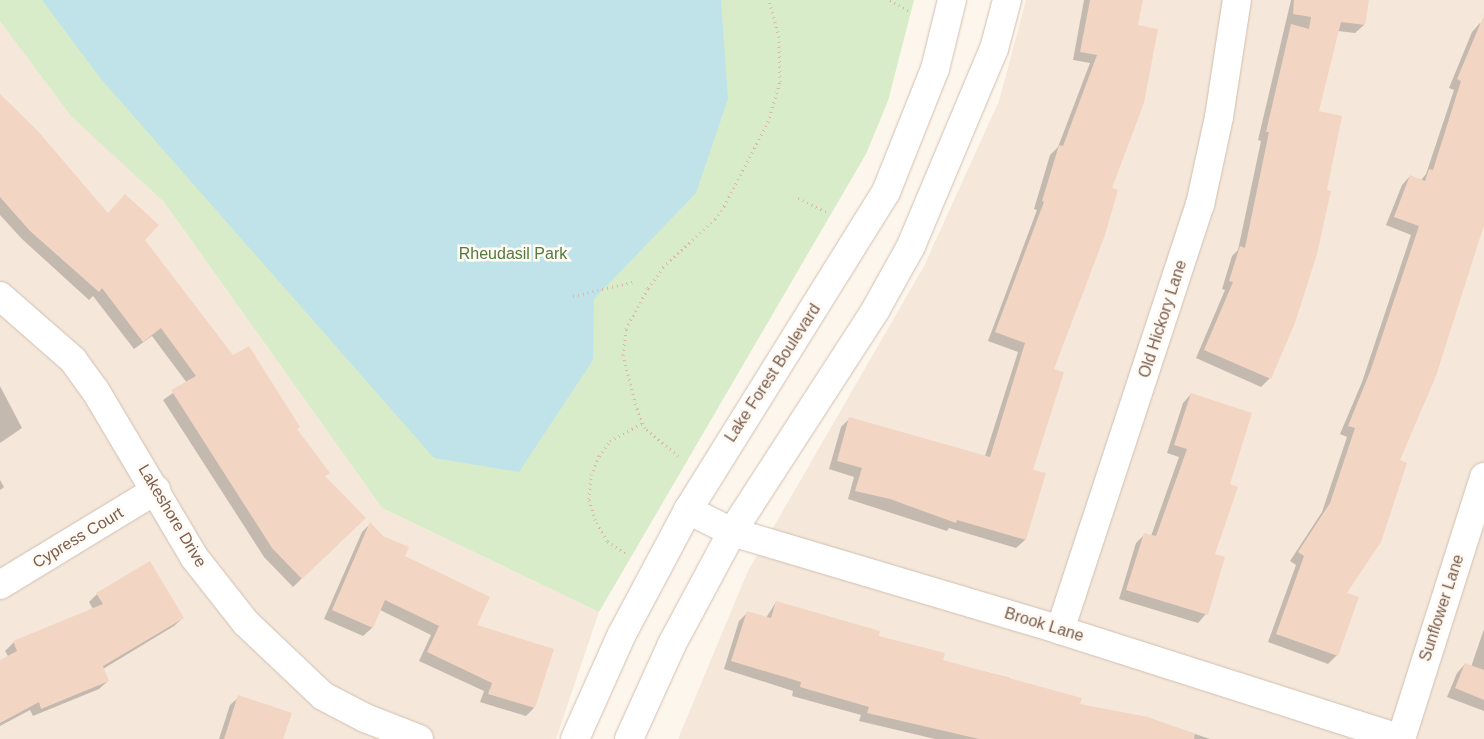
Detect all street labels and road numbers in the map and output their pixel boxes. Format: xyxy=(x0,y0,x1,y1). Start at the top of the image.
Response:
street label: Old Hickory Lane xyxy=(1135,258,1191,380)
street label: Lake Forest Boulevard xyxy=(721,300,825,446)
street label: Lakeshore Drive xyxy=(134,461,210,571)
street label: Cypress Court xyxy=(29,503,127,573)
street label: Sunflower Lane xyxy=(1416,552,1468,664)
street label: Brook Lane xyxy=(1002,604,1086,646)

